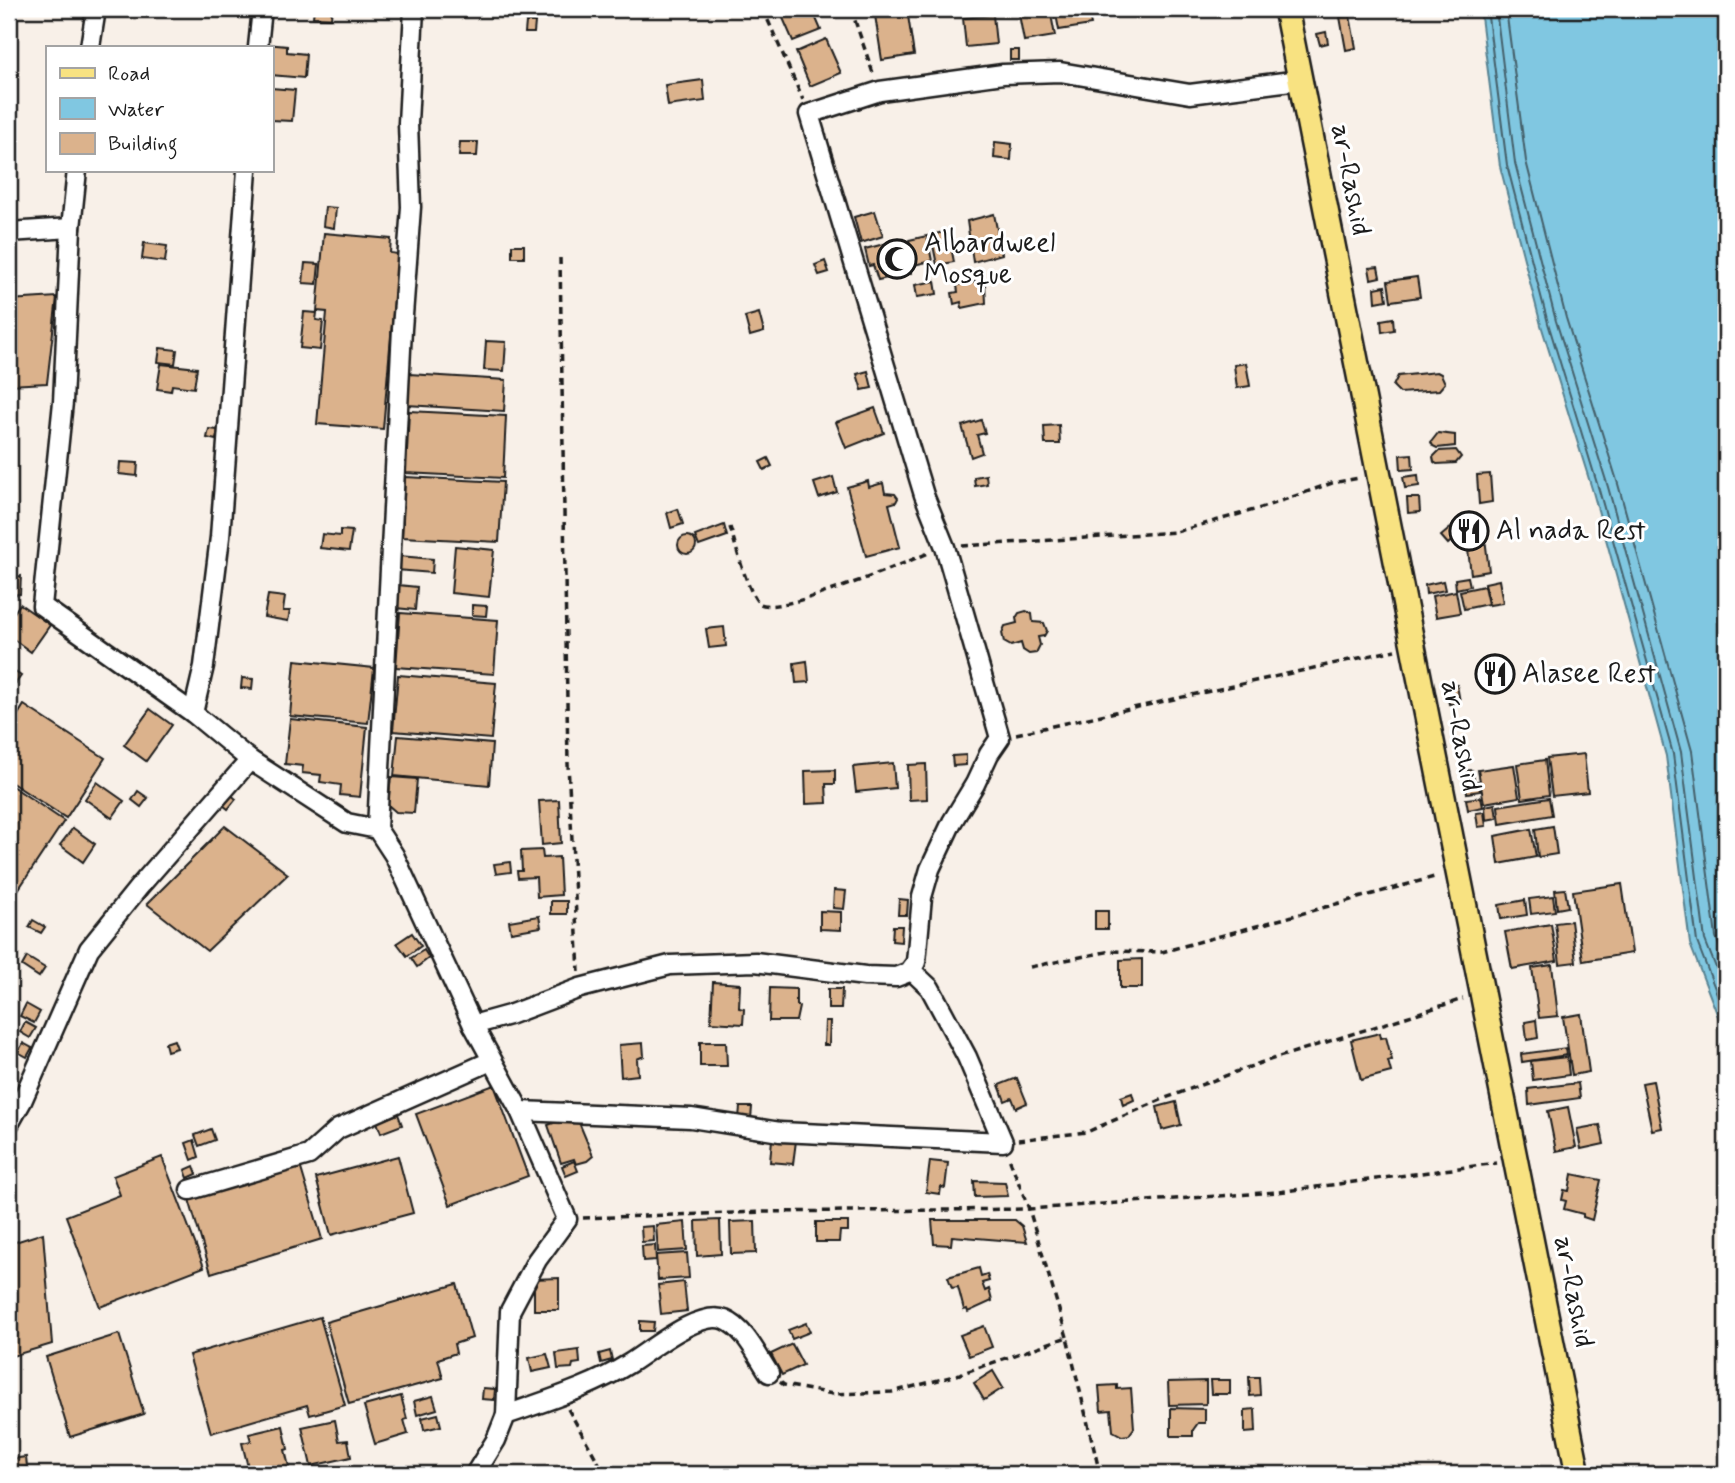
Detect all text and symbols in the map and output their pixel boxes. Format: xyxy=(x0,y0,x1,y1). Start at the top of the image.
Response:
legend xyxy=(46,46,273,172)
text: Road xyxy=(108,60,150,88)
text: Water xyxy=(108,96,164,124)
street label: ar-Rashid xyxy=(1321,121,1379,239)
text: Building xyxy=(108,130,178,160)
place label: Albardweel Mosque xyxy=(924,225,1055,294)
mosque icon: Albardweel Mosque xyxy=(876,238,918,280)
restaurant icon: Al nada Rest xyxy=(1448,510,1490,552)
place label: Al nada Rest xyxy=(1496,513,1647,550)
restaurant icon: Alasee Rest xyxy=(1474,653,1516,695)
place label: Alasee Rest xyxy=(1522,656,1657,693)
street label: ar-Rashid xyxy=(1431,677,1489,795)
street label: ar-Rashid xyxy=(1544,1233,1602,1351)

